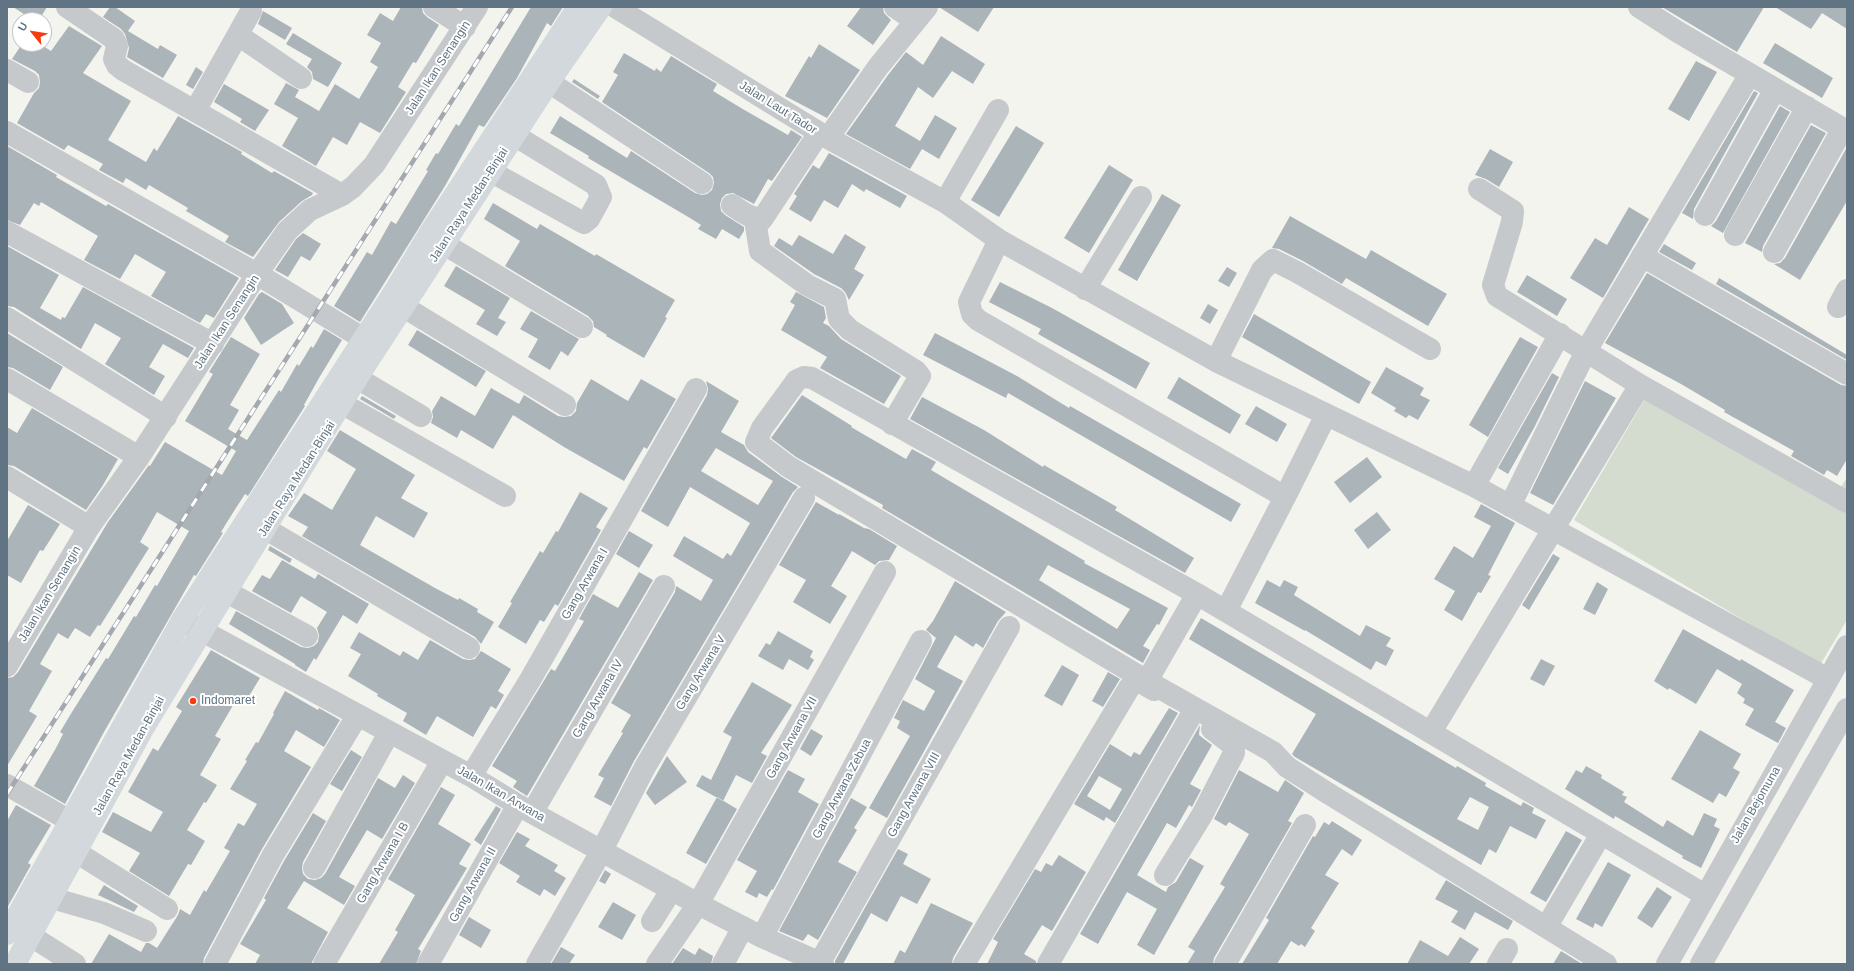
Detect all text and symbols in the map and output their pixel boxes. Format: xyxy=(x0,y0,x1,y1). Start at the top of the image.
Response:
north arrow xyxy=(12,12,52,52)
street label: Jalan Ikan Senangin xyxy=(402,18,474,118)
text: U xyxy=(15,20,30,33)
street label: Jalan Laut Tador xyxy=(737,78,819,138)
street label: Jalan Raya Medan-Binjai xyxy=(427,145,511,265)
street label: Jalan Ikan Senangin xyxy=(191,272,263,372)
street label: Jalan Raya Medan-Binjai xyxy=(256,419,338,539)
street label: Jalan Ikan Senangin xyxy=(16,544,84,644)
street label: Gang Arwana I xyxy=(559,546,611,622)
street label: Gang Arwana V xyxy=(673,633,729,713)
street label: Gang Arwana IV xyxy=(570,657,626,741)
street label: Jalan Raya Medan-Binjai xyxy=(90,694,168,818)
place label: Indomaret xyxy=(201,694,255,708)
street label: Gang Arwana VII xyxy=(764,695,820,781)
marker: Indomaret xyxy=(188,696,198,706)
street label: Gang Arwana Zebua xyxy=(810,737,874,841)
street label: Gang Arwana VIII xyxy=(885,750,943,840)
street label: Jalan Ikan Arwana xyxy=(455,763,547,825)
street label: Jalan Bejomuna xyxy=(1728,764,1784,846)
street label: Gang Arwana I B xyxy=(354,820,412,906)
street label: Gang Arwana II xyxy=(446,845,500,925)

